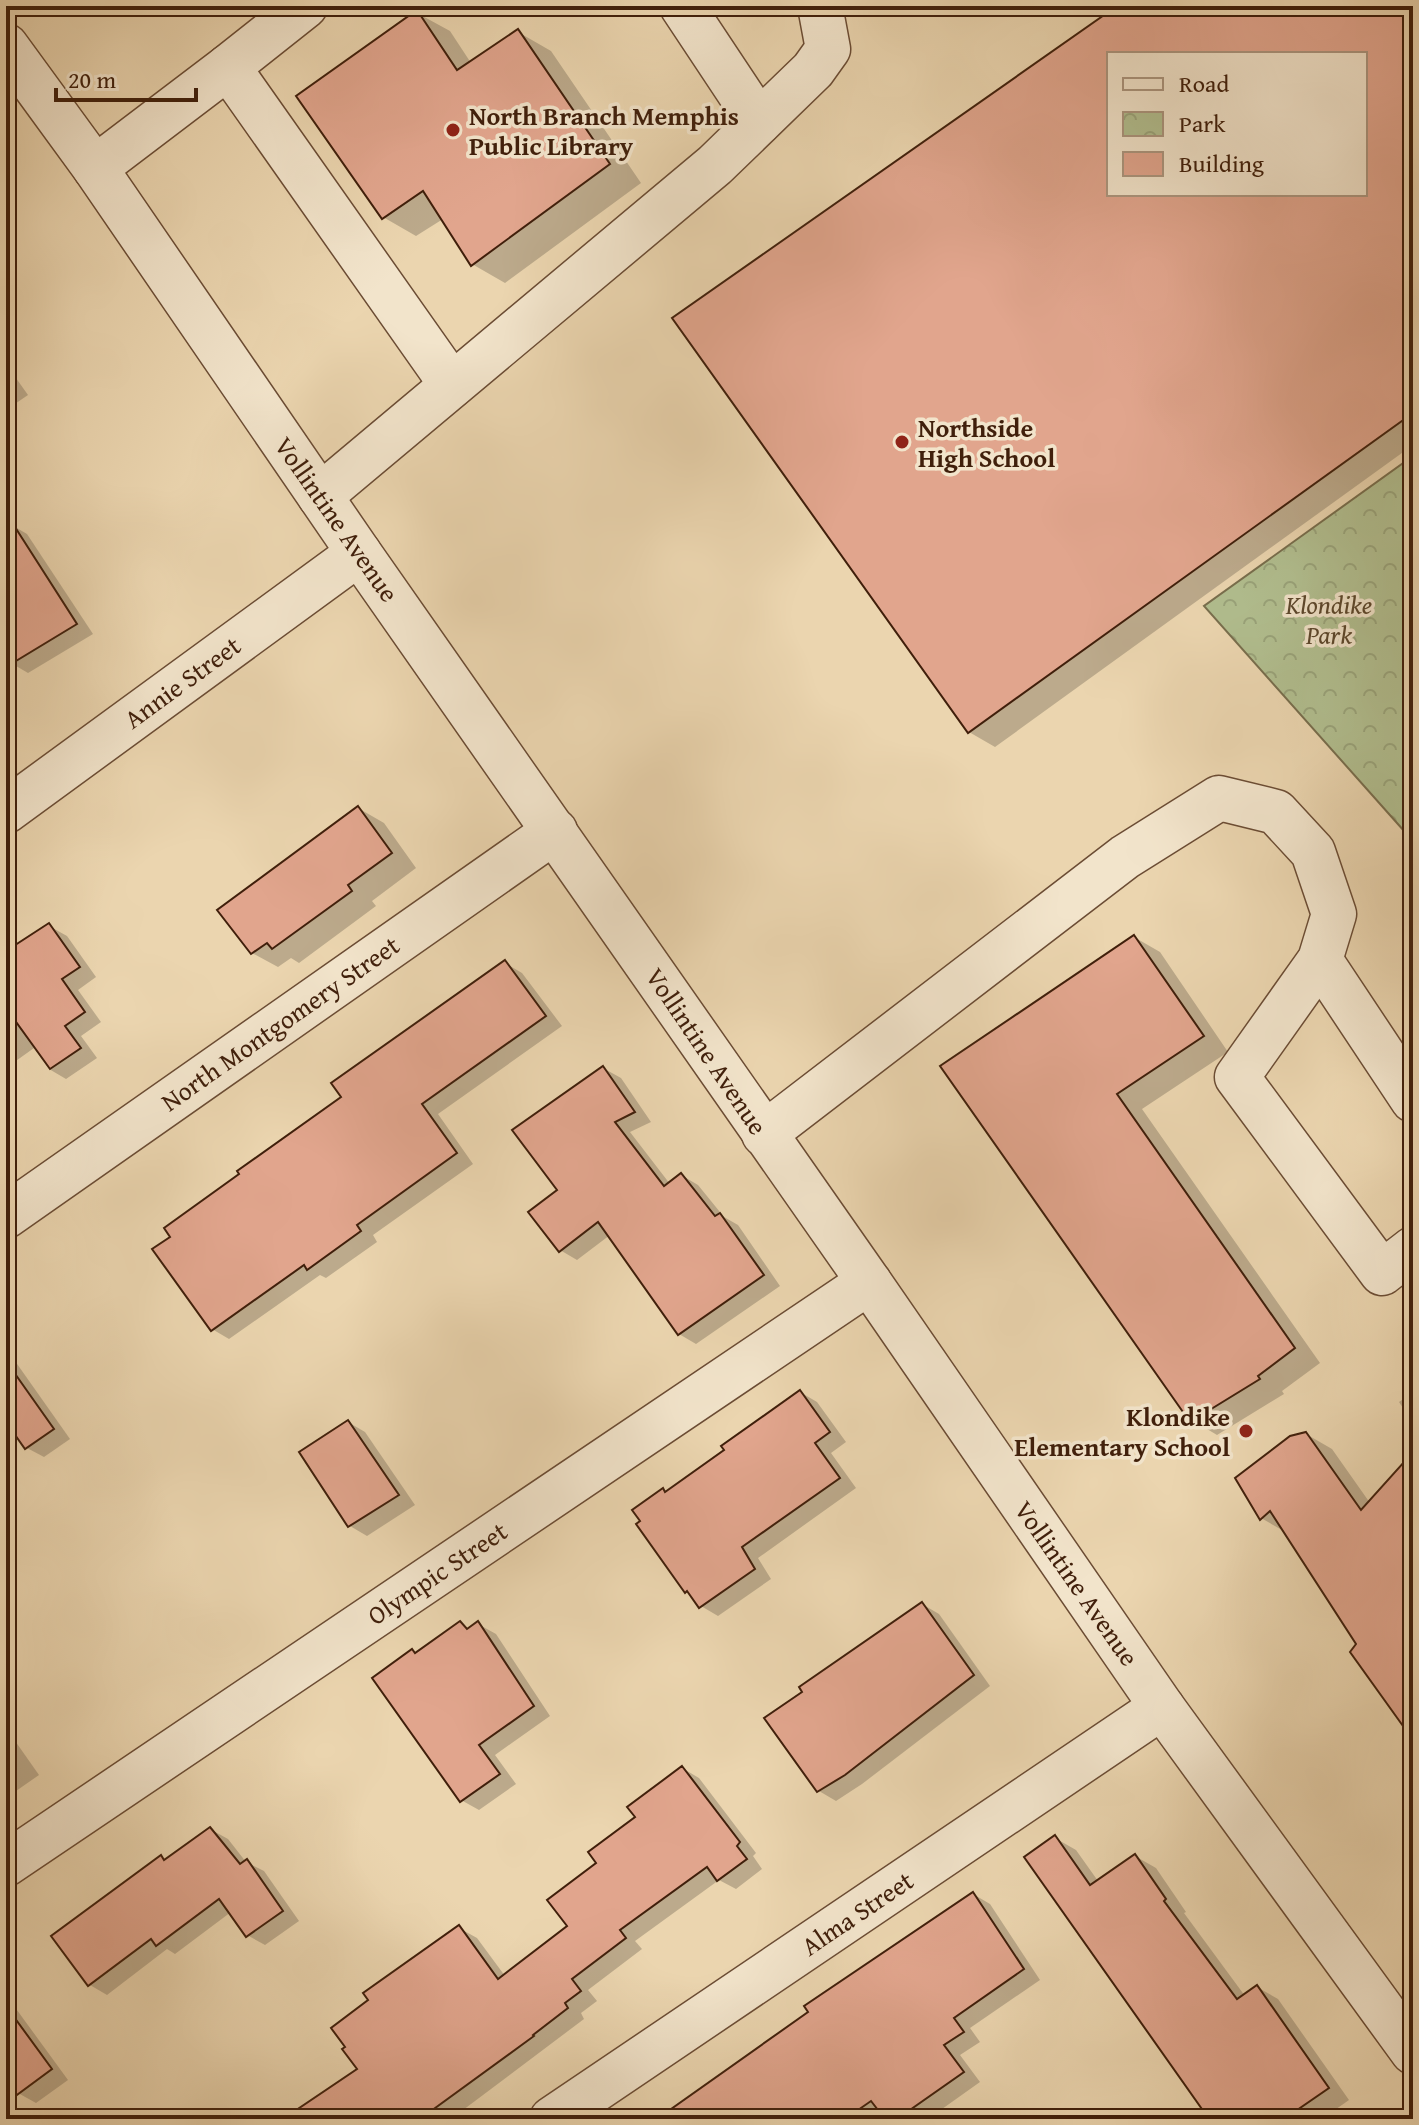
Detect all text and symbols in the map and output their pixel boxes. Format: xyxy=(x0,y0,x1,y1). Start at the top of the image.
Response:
scale bar xyxy=(56,52,196,102)
legend xyxy=(1107,52,1367,196)
text: 20 m xyxy=(68,62,116,97)
text: Road xyxy=(1179,66,1229,101)
place label: North Branch Memphis Public Library xyxy=(469,96,739,165)
text: Park xyxy=(1179,106,1226,141)
marker: North Branch Memphis Public Library xyxy=(444,121,462,139)
text: Building xyxy=(1179,146,1264,181)
place label: Northside High School xyxy=(918,408,1055,477)
street label: Vollintine Avenue xyxy=(265,428,409,610)
marker: Northside High School xyxy=(893,433,911,451)
park label: Klondike Park xyxy=(1285,585,1372,654)
street label: Annie Street xyxy=(116,626,248,738)
street label: North Montgomery Street xyxy=(153,926,407,1120)
street label: Vollintine Avenue xyxy=(637,960,777,1142)
place label: Klondike Elementary School xyxy=(1014,1397,1230,1466)
marker: Klondike Elementary School xyxy=(1237,1422,1255,1440)
street label: Vollintine Avenue xyxy=(1005,1492,1149,1674)
street label: Olympic Street xyxy=(359,1512,515,1634)
street label: Alma Street xyxy=(793,1861,921,1965)

